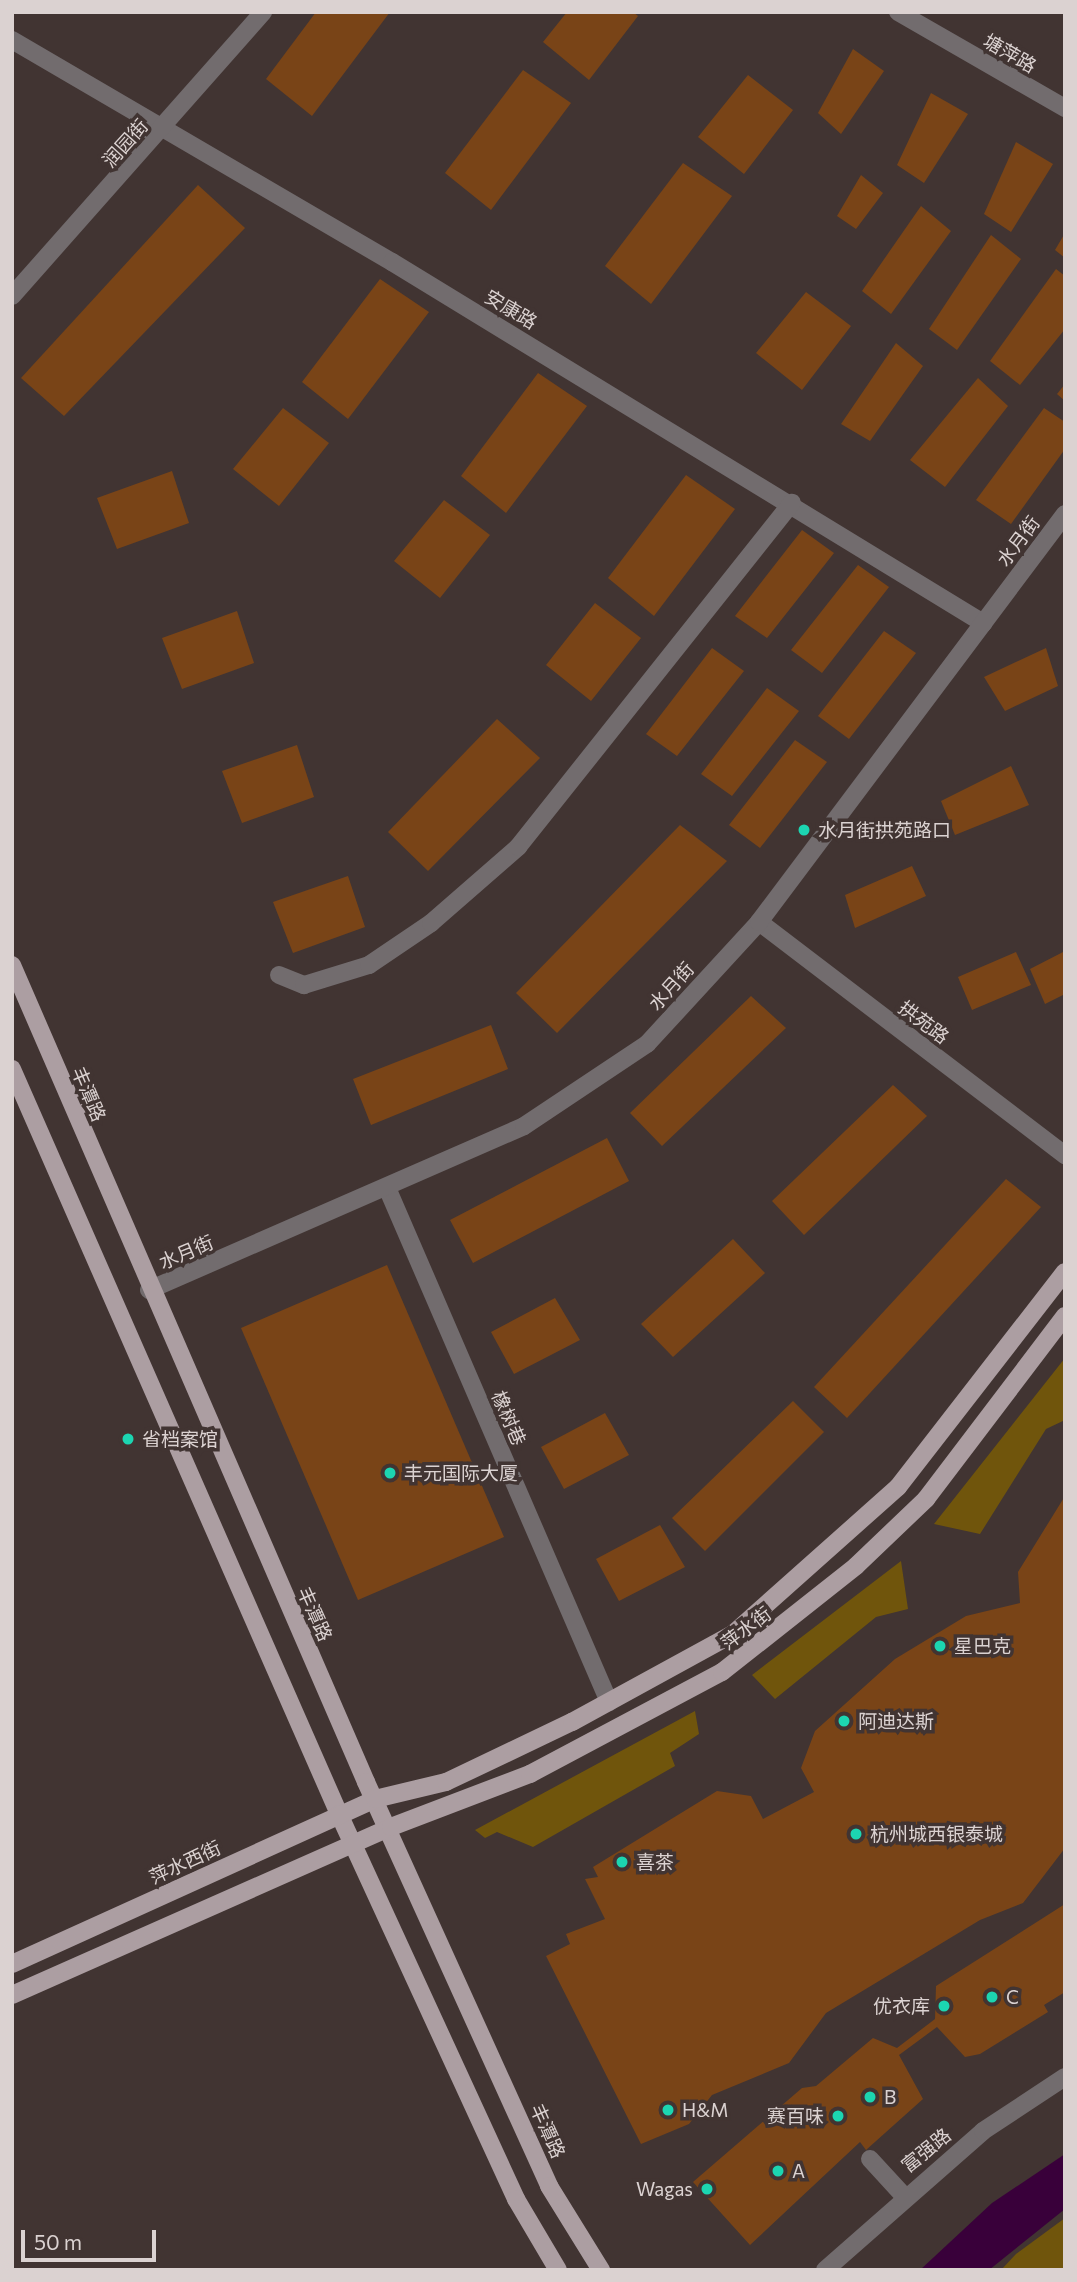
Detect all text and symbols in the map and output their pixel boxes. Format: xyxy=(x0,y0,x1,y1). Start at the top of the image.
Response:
street label: 塘萍路 xyxy=(980,29,1040,77)
street label: 润园街 xyxy=(97,114,153,172)
street label: 安康路 xyxy=(481,285,541,333)
street label: 水月街 xyxy=(992,511,1044,571)
place label: 水月街拱苑路口 xyxy=(818,819,951,841)
marker: 水月街拱苑路口 xyxy=(796,822,812,838)
street label: 水月街 xyxy=(643,957,699,1015)
street label: 拱苑路 xyxy=(894,996,954,1048)
street label: 丰潭路 xyxy=(67,1063,111,1125)
street label: 水月街 xyxy=(155,1230,217,1274)
street label: 橡树巷 xyxy=(487,1387,531,1449)
place label: 省档案馆 xyxy=(142,1428,218,1450)
marker: 省档案馆 xyxy=(120,1431,136,1447)
place label: 丰元国际大厦 xyxy=(404,1462,518,1484)
marker: 丰元国际大厦 xyxy=(382,1465,398,1481)
street label: 丰潭路 xyxy=(293,1583,337,1645)
street label: 萍水街 xyxy=(716,1602,776,1654)
place label: 星巴克 xyxy=(954,1635,1011,1657)
marker: 星巴克 xyxy=(932,1638,948,1654)
place label: 阿迪达斯 xyxy=(858,1710,934,1732)
marker: 阿迪达斯 xyxy=(836,1713,852,1729)
place label: 杭州城西银泰城 xyxy=(870,1823,1003,1845)
marker: 杭州城西银泰城 xyxy=(848,1826,864,1842)
street label: 萍水西街 xyxy=(146,1836,224,1888)
place label: 喜茶 xyxy=(636,1851,674,1873)
marker: 喜茶 xyxy=(614,1854,630,1870)
place label: C xyxy=(1006,1986,1019,2008)
marker: C xyxy=(984,1989,1000,2005)
place label: 优衣库 xyxy=(873,1995,930,2017)
marker: 优衣库 xyxy=(936,1998,952,2014)
place label: B xyxy=(884,2086,896,2108)
marker: B xyxy=(862,2089,878,2105)
place label: H&M xyxy=(682,2099,728,2121)
street label: 丰潭路 xyxy=(526,2100,570,2162)
marker: H&M xyxy=(660,2102,676,2118)
place label: 赛百味 xyxy=(767,2105,824,2127)
marker: 赛百味 xyxy=(830,2108,846,2124)
street label: 富强路 xyxy=(897,2123,955,2177)
place label: A xyxy=(792,2160,805,2182)
marker: A xyxy=(770,2163,786,2179)
place label: Wagas xyxy=(636,2178,693,2200)
marker: Wagas xyxy=(699,2181,715,2197)
scale bar xyxy=(24,2216,159,2260)
text: 50 m xyxy=(34,2229,82,2254)

